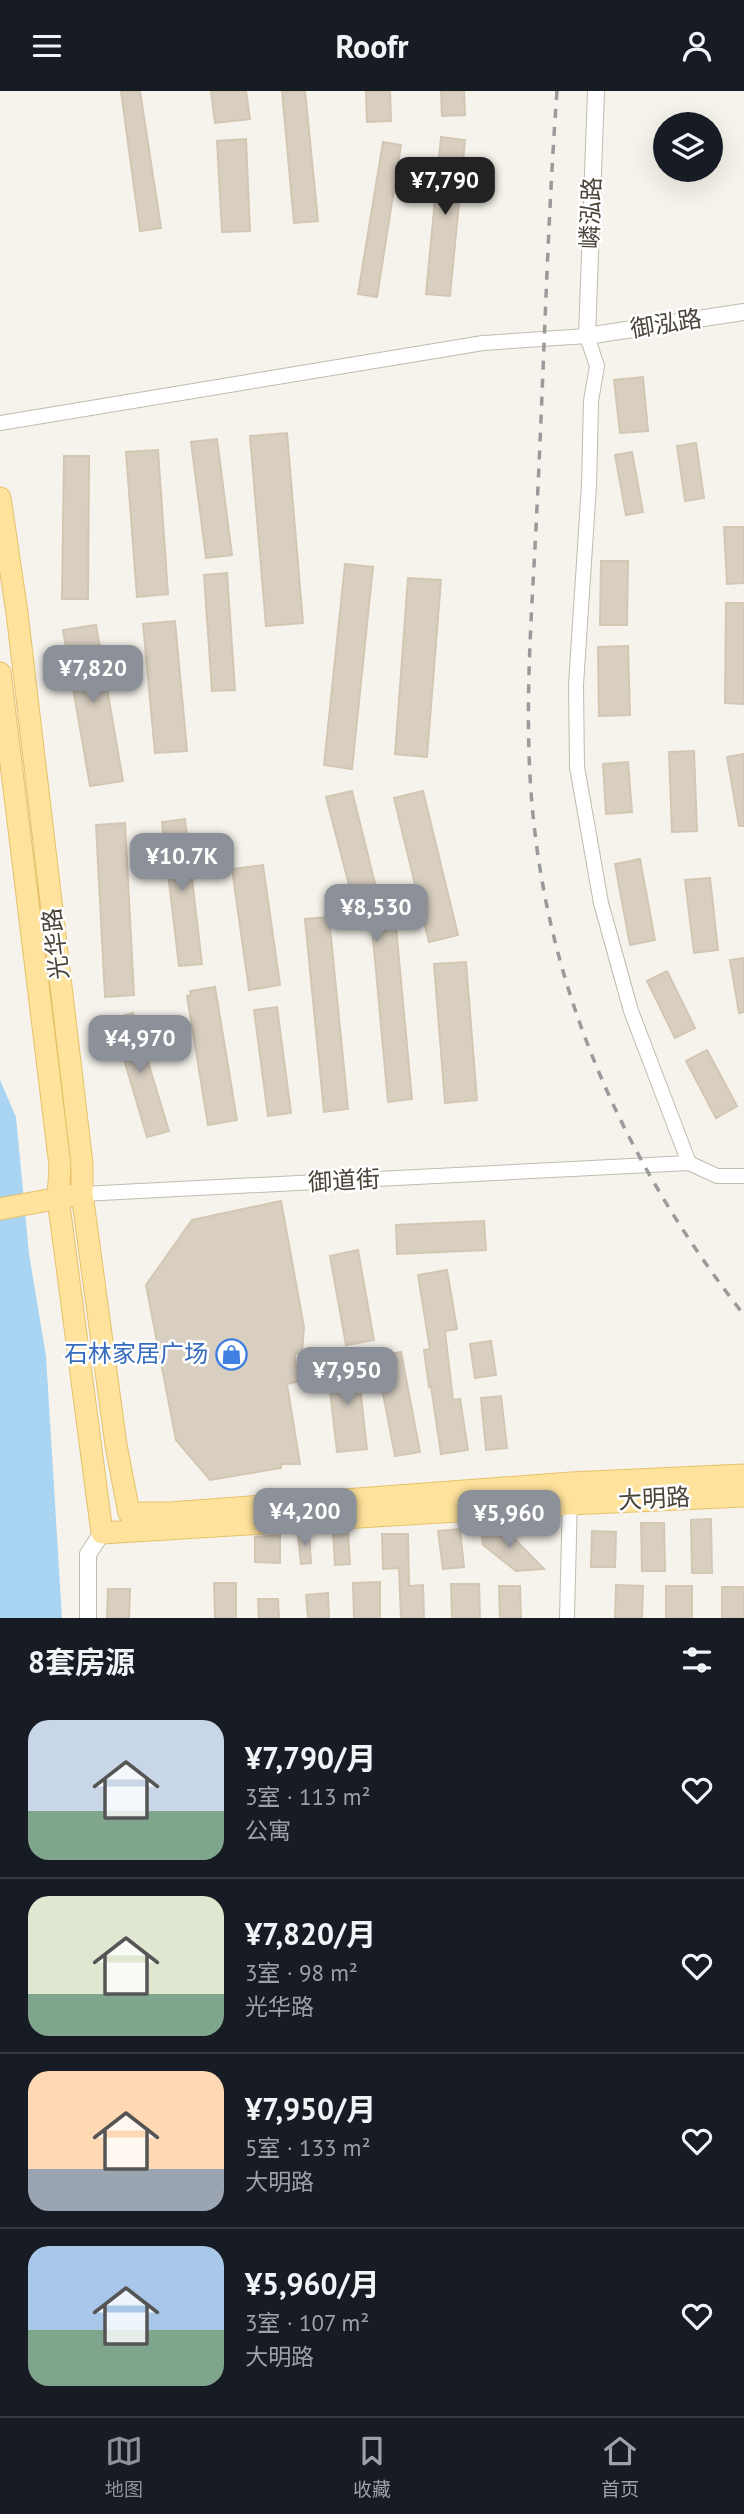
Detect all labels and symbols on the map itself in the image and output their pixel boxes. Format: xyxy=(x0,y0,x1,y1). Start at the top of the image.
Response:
pin: ¥7,790 xyxy=(388,157,502,217)
street label: 嶙泓路 xyxy=(574,176,607,250)
street label: 御泓路 xyxy=(628,303,704,344)
pin: ¥7,820 xyxy=(36,645,150,705)
pin: ¥10.7K xyxy=(125,833,239,893)
pin: ¥8,530 xyxy=(319,885,433,944)
street label: 光华路 xyxy=(36,906,75,982)
pin: ¥4,970 xyxy=(83,1016,197,1075)
street label: 御道街 xyxy=(307,1163,381,1198)
shop icon: 石林家居广场 xyxy=(214,1337,248,1371)
place label: 石林家居广场 xyxy=(64,1338,208,1369)
pin: ¥7,950 xyxy=(290,1347,404,1407)
street label: 大明路 xyxy=(617,1481,691,1516)
pin: ¥4,200 xyxy=(248,1489,362,1548)
pin: ¥5,960 xyxy=(452,1491,566,1550)

